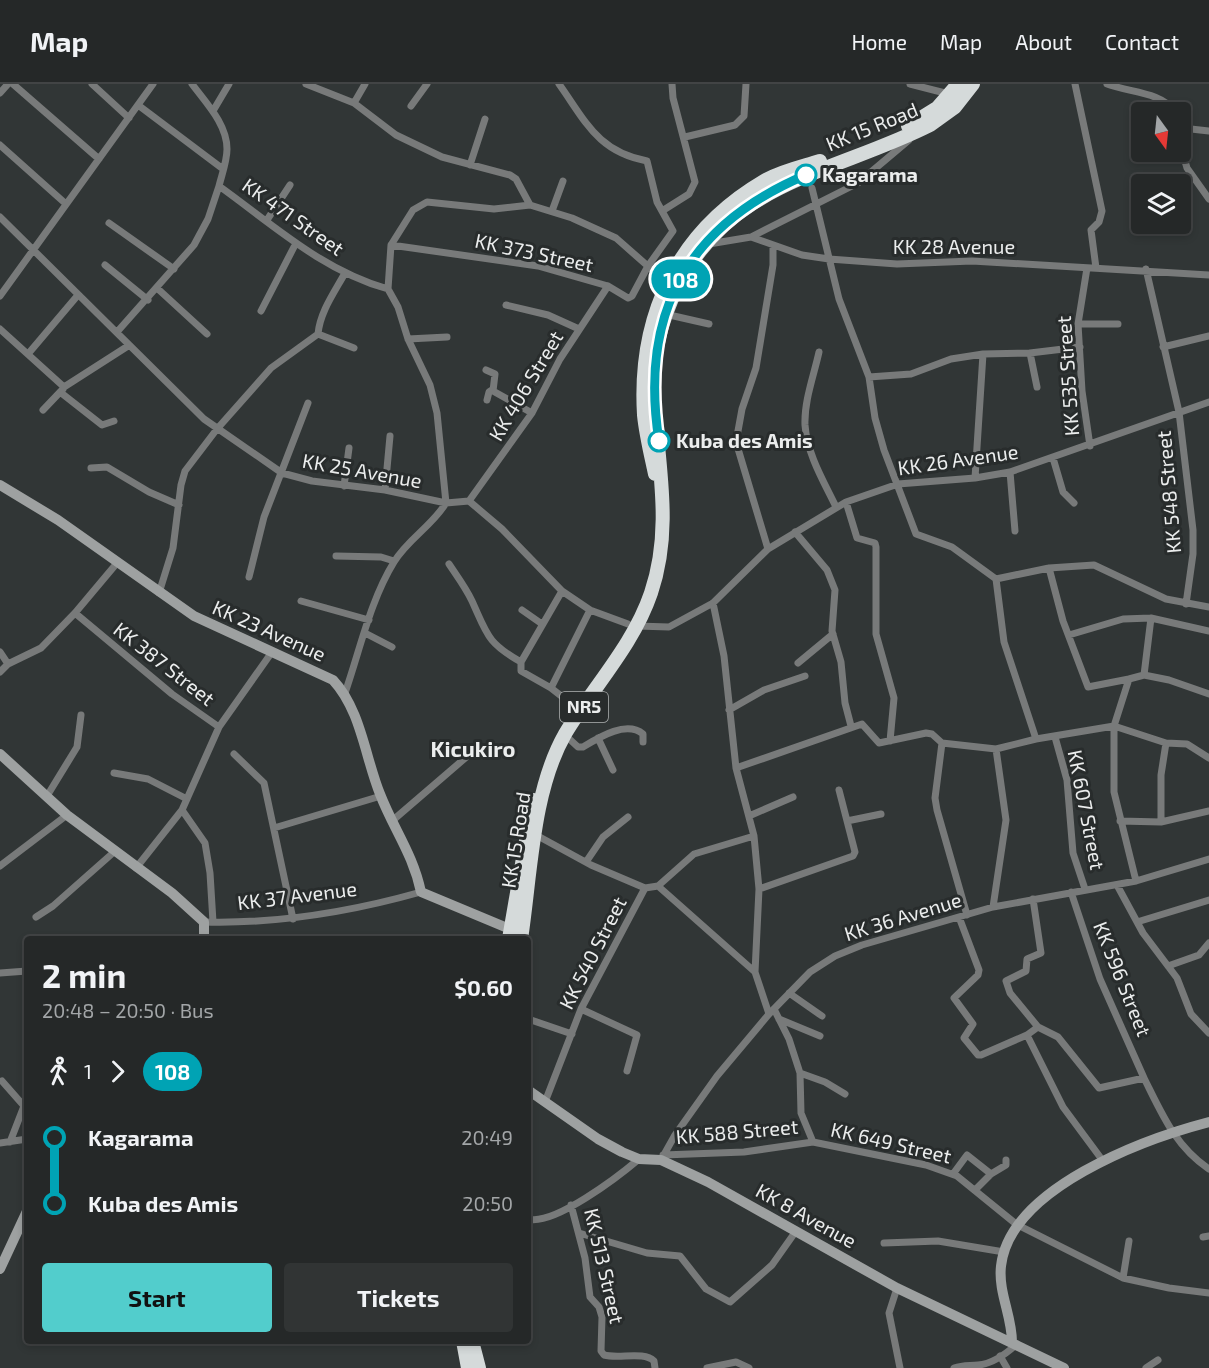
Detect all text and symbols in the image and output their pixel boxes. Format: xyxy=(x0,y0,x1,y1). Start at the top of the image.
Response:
text: Map xyxy=(30,24,88,58)
text: Home xyxy=(851,29,907,54)
text: Map xyxy=(940,29,982,54)
text: About xyxy=(1015,29,1072,54)
text: Contact xyxy=(1105,29,1179,54)
street label: KK 15 Road xyxy=(822,97,921,155)
north arrow xyxy=(1131,102,1191,162)
map controls xyxy=(1131,102,1191,234)
place label: Kagarama xyxy=(822,162,918,186)
marker: Kagarama xyxy=(795,164,817,186)
street label: KK 471 Street xyxy=(238,172,349,260)
button: layers xyxy=(1131,174,1191,234)
street label: KK 373 Street xyxy=(473,228,596,276)
street label: KK 28 Avenue xyxy=(893,234,1015,258)
line badge: 108 xyxy=(646,260,716,298)
text: 108 xyxy=(663,267,699,292)
street label: KK 535 Street xyxy=(1051,315,1083,437)
street label: KK 406 Street xyxy=(483,326,567,445)
place label: Kuba des Amis xyxy=(676,428,813,452)
street label: KK 548 Street xyxy=(1151,429,1185,554)
marker: Kuba des Amis xyxy=(648,430,670,452)
street label: KK 26 Avenue xyxy=(896,439,1020,479)
street label: KK 25 Avenue xyxy=(301,448,424,492)
street label: KK 23 Avenue xyxy=(209,594,330,666)
street label: KK 387 Street xyxy=(109,616,220,710)
road number: NR5 xyxy=(560,692,608,722)
district label: Kicukiro xyxy=(431,735,515,761)
street label: KK 607 Street xyxy=(1064,748,1110,872)
street label: KK 15 Road xyxy=(496,790,534,890)
street label: KK 37 Avenue xyxy=(236,876,358,914)
street label: KK 36 Avenue xyxy=(841,887,964,945)
street label: KK 540 Street xyxy=(553,892,631,1013)
street label: KK 596 Street xyxy=(1089,918,1157,1040)
text: 2 min xyxy=(42,955,126,995)
text: $0.60 xyxy=(454,974,513,1000)
text: 20:48 – 20:50 · Bus xyxy=(42,998,214,1022)
icon: walk xyxy=(42,1055,75,1088)
icon: forward xyxy=(101,1055,134,1088)
text: 1 xyxy=(84,1059,92,1083)
text: 108 xyxy=(155,1059,190,1084)
street label: KK 588 Street xyxy=(675,1114,800,1148)
street label: KK 649 Street xyxy=(829,1116,954,1168)
text: Kagarama xyxy=(88,1124,194,1150)
text: 20:49 xyxy=(461,1125,513,1149)
street label: KK 8 Avenue xyxy=(752,1178,861,1253)
text: Kuba des Amis xyxy=(88,1190,238,1216)
text: 20:50 xyxy=(462,1191,513,1215)
street label: KK 513 Street xyxy=(580,1206,630,1326)
button: Start xyxy=(42,1263,272,1332)
button: Tickets xyxy=(284,1263,513,1332)

